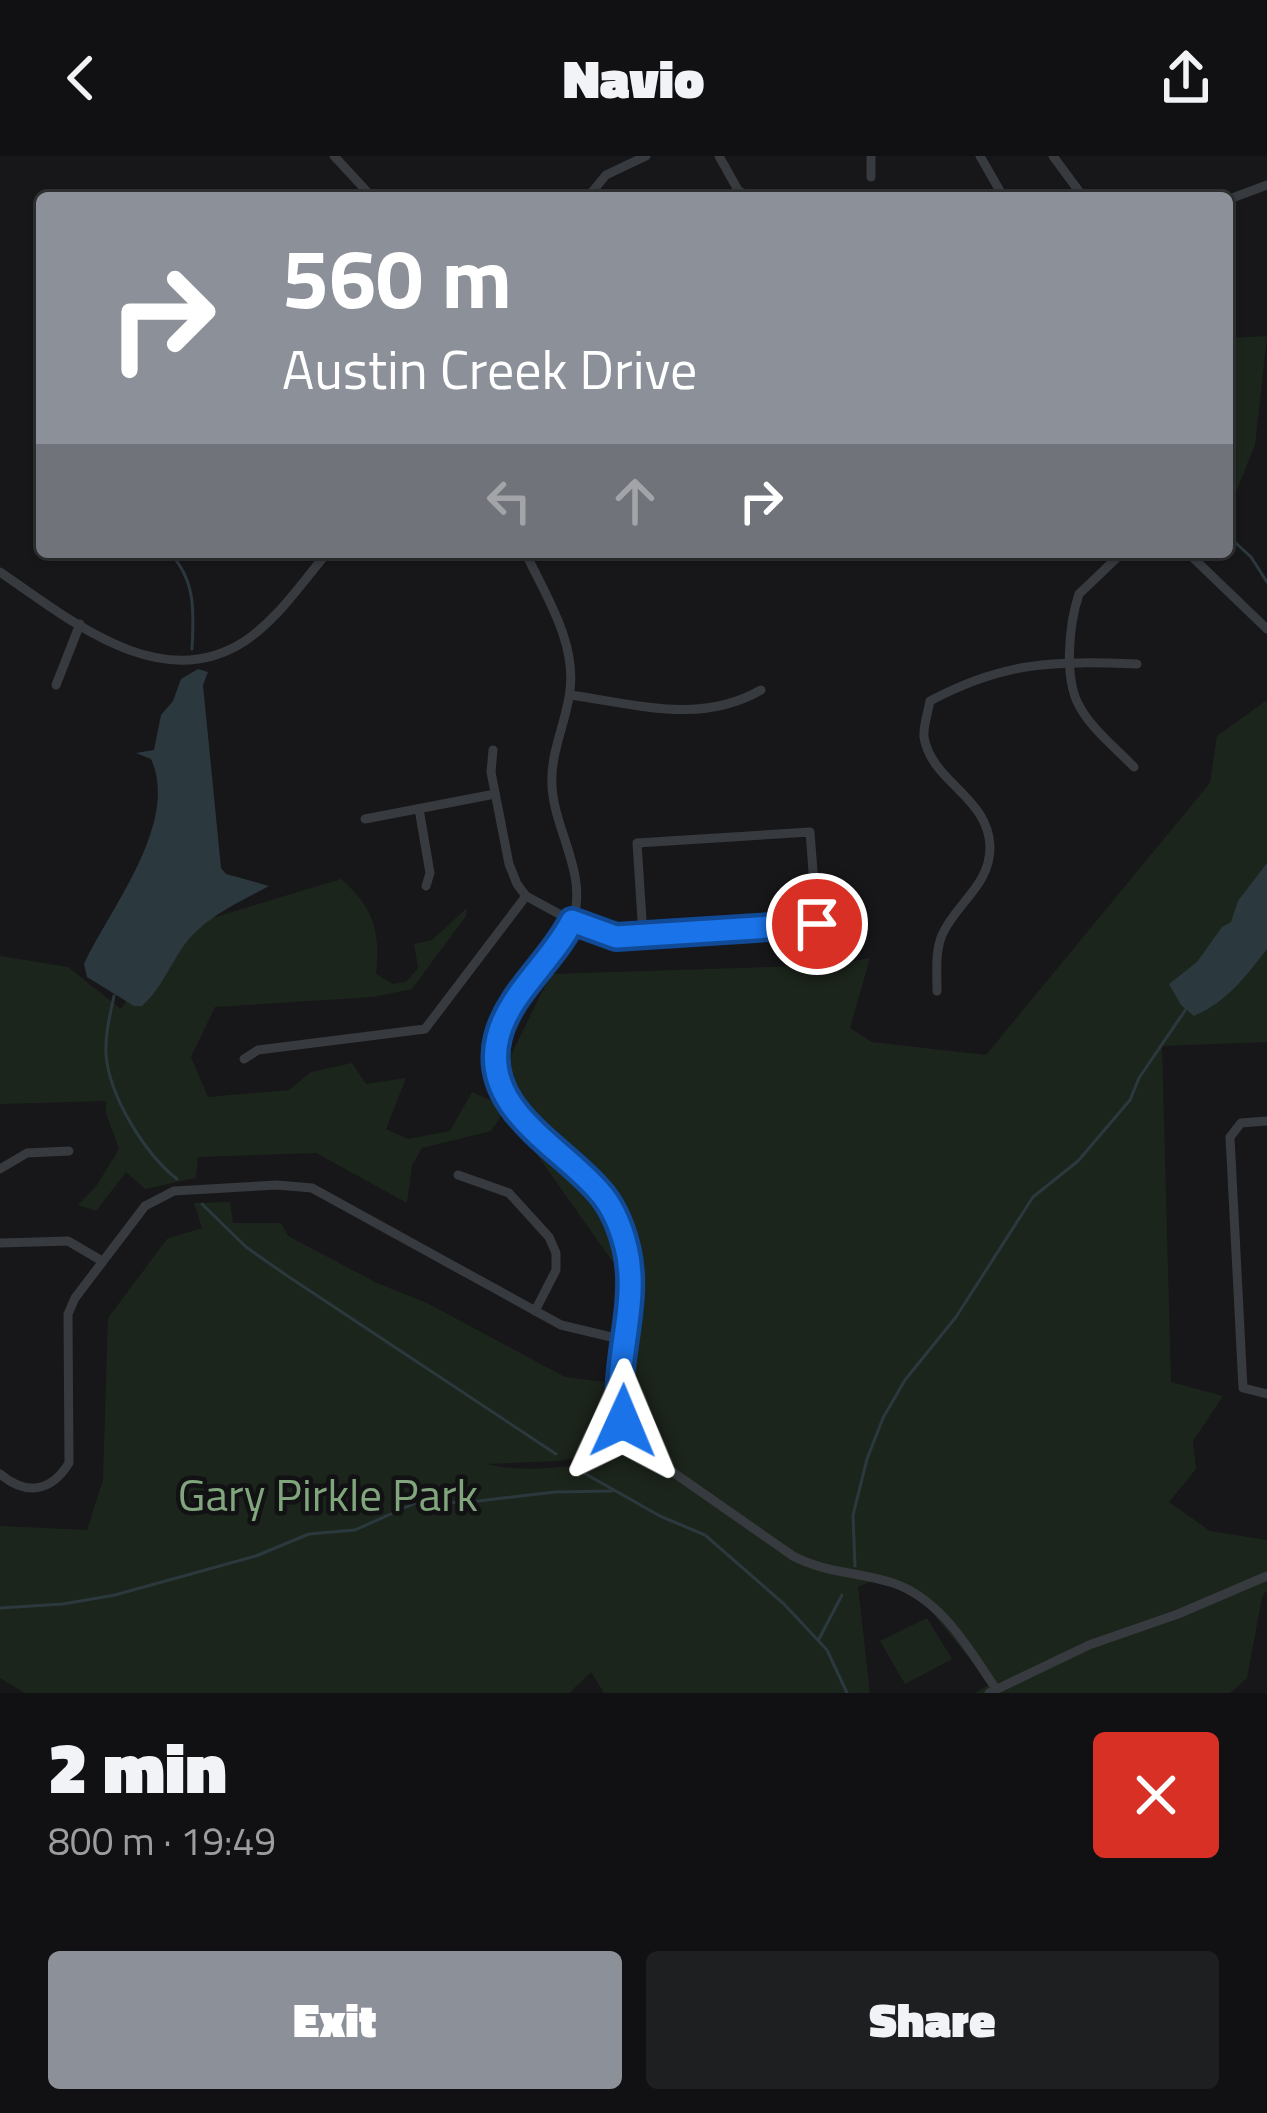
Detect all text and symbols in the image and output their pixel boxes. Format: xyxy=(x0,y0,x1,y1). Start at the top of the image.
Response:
text: Navio xyxy=(563,37,704,119)
icon: back xyxy=(48,45,114,111)
icon: share xyxy=(1153,45,1219,111)
text: 560 m xyxy=(282,213,512,341)
icon: right xyxy=(84,240,240,396)
text: Austin Creek Drive xyxy=(282,328,697,410)
icon: left xyxy=(476,468,542,534)
icon: ahead xyxy=(602,468,668,534)
icon: right xyxy=(728,468,794,534)
pin xyxy=(766,873,868,975)
icon: arrive xyxy=(784,891,850,957)
position arrow xyxy=(560,1358,686,1484)
park label: Gary Pirkle Park xyxy=(178,1460,478,1528)
text: 2 min xyxy=(48,1711,227,1821)
button: close xyxy=(1093,1732,1219,1858)
text: 800 m · 19:49 xyxy=(48,1811,276,1870)
button: Exit xyxy=(48,1951,622,2089)
button: Share xyxy=(646,1951,1219,2089)

